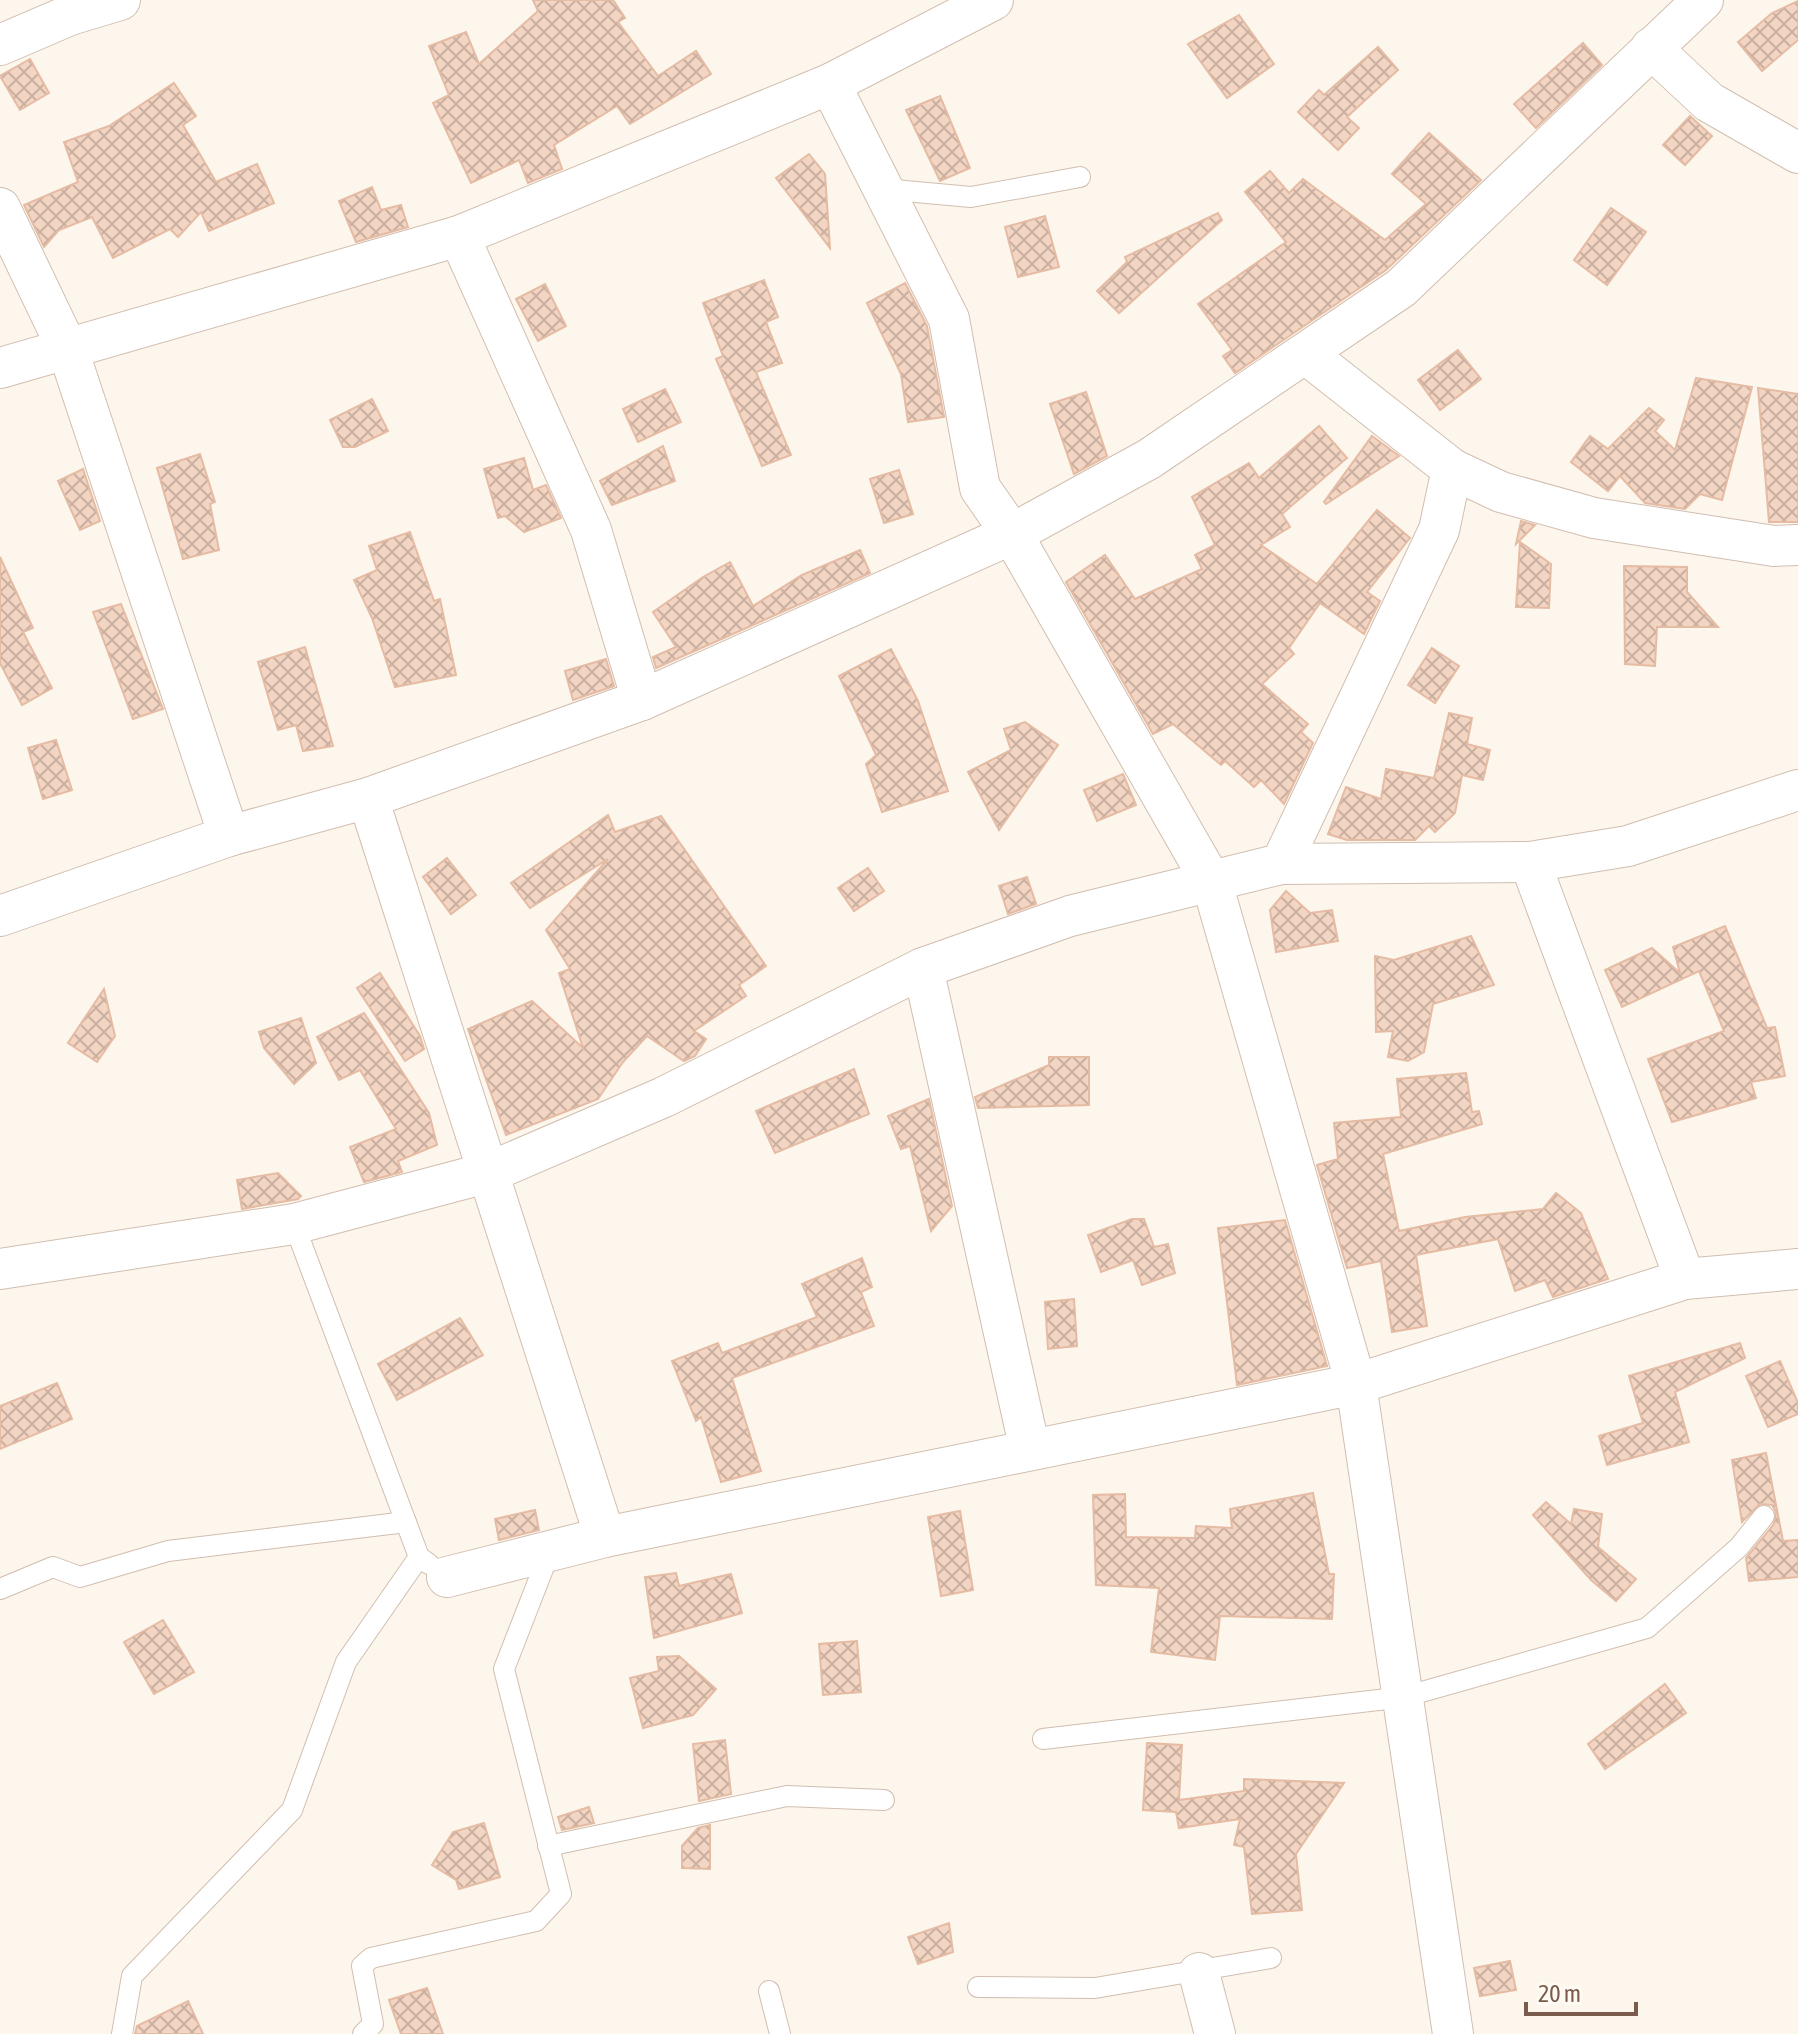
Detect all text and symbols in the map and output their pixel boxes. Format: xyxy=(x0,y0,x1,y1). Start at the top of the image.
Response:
scale bar xyxy=(1526,1966,1636,2016)
text: 20 m xyxy=(1538,1980,1581,2007)

